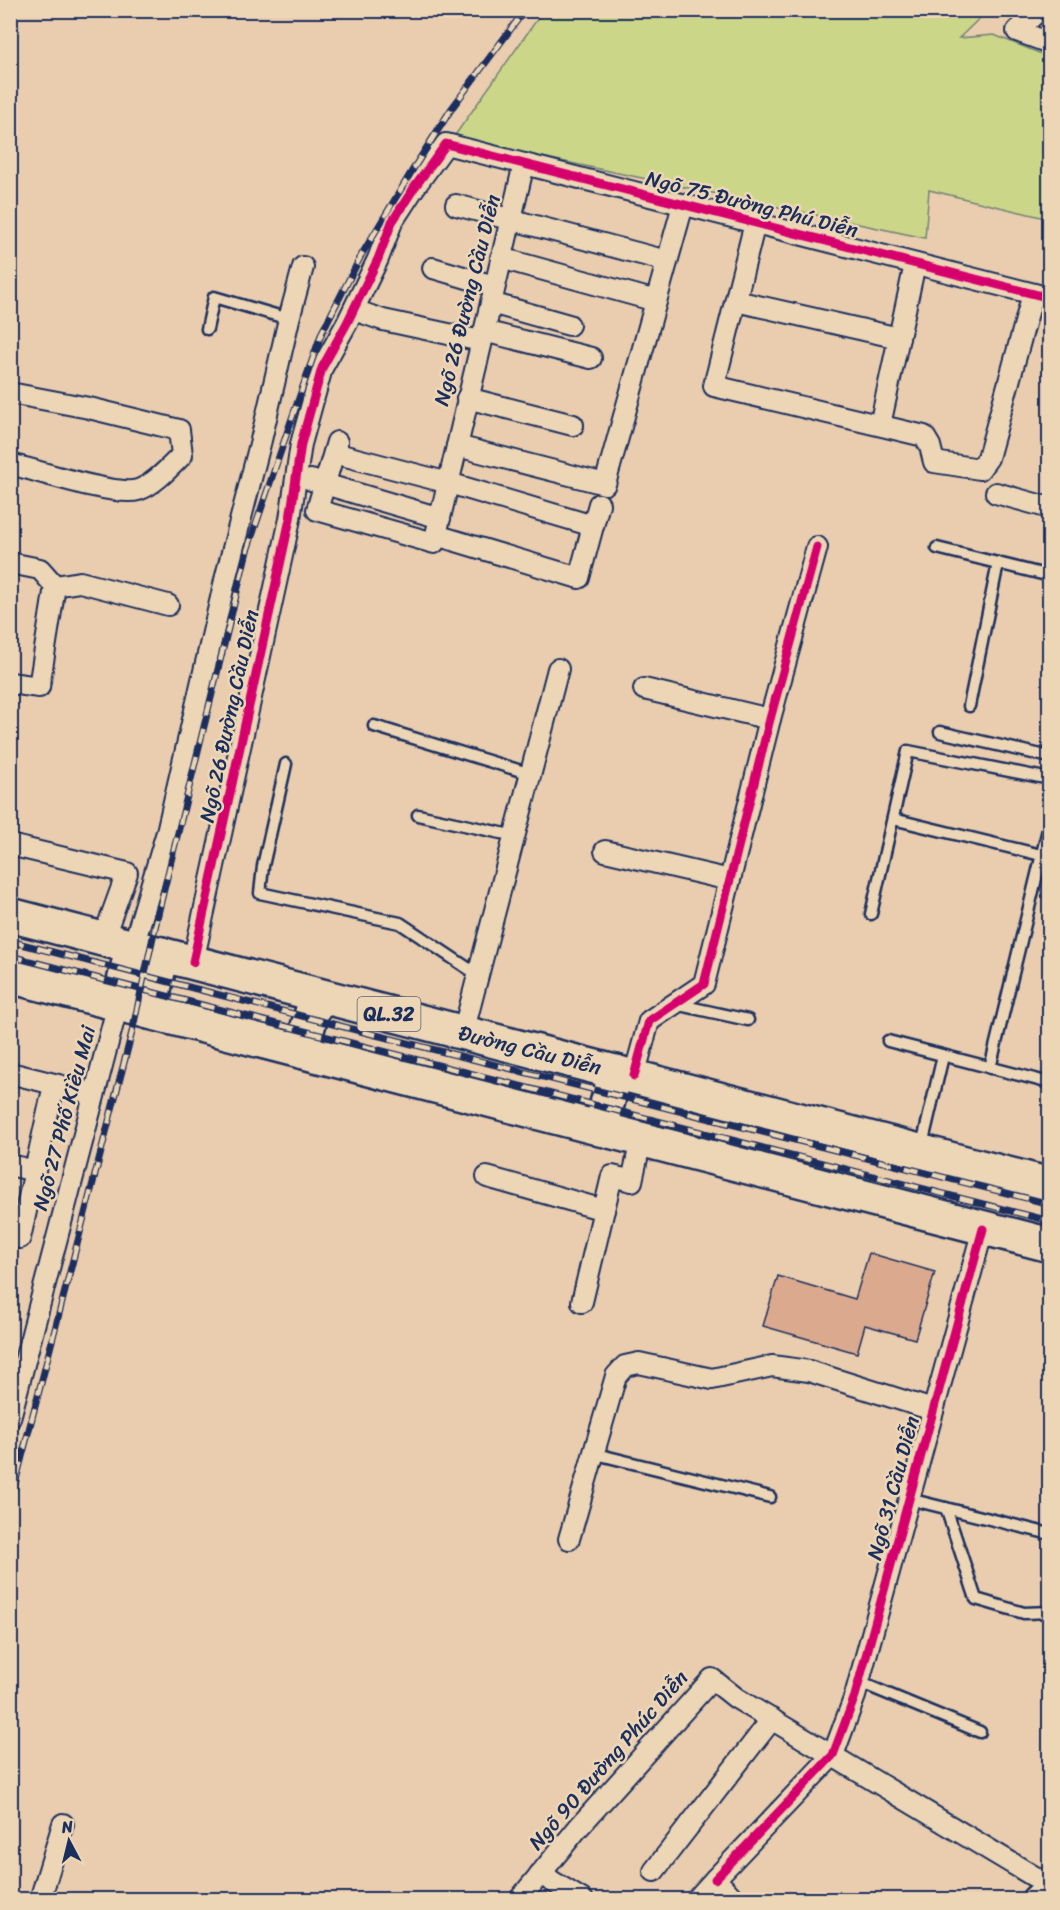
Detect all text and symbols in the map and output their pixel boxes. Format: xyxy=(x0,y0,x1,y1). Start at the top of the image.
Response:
street label: Ngõ 75 Đường Phú Diễn xyxy=(642,159,862,249)
street label: Ngõ 26 Đường Cầu Diễn xyxy=(422,190,512,410)
street label: Ngõ 26 Đường Cầu Diễn xyxy=(188,606,270,826)
road number: QL.32 xyxy=(358,997,420,1031)
street label: Đường Cầu Diễn xyxy=(454,1014,606,1086)
street label: Ngõ 27 Phố Kiều Mai xyxy=(21,1020,107,1215)
street label: Ngõ 31 Cầu Diễn xyxy=(855,1412,931,1564)
street label: Ngõ 90 Đường Phúc Diễn xyxy=(518,1661,698,1859)
north arrow xyxy=(39,1811,99,1871)
text: N xyxy=(59,1811,75,1842)

